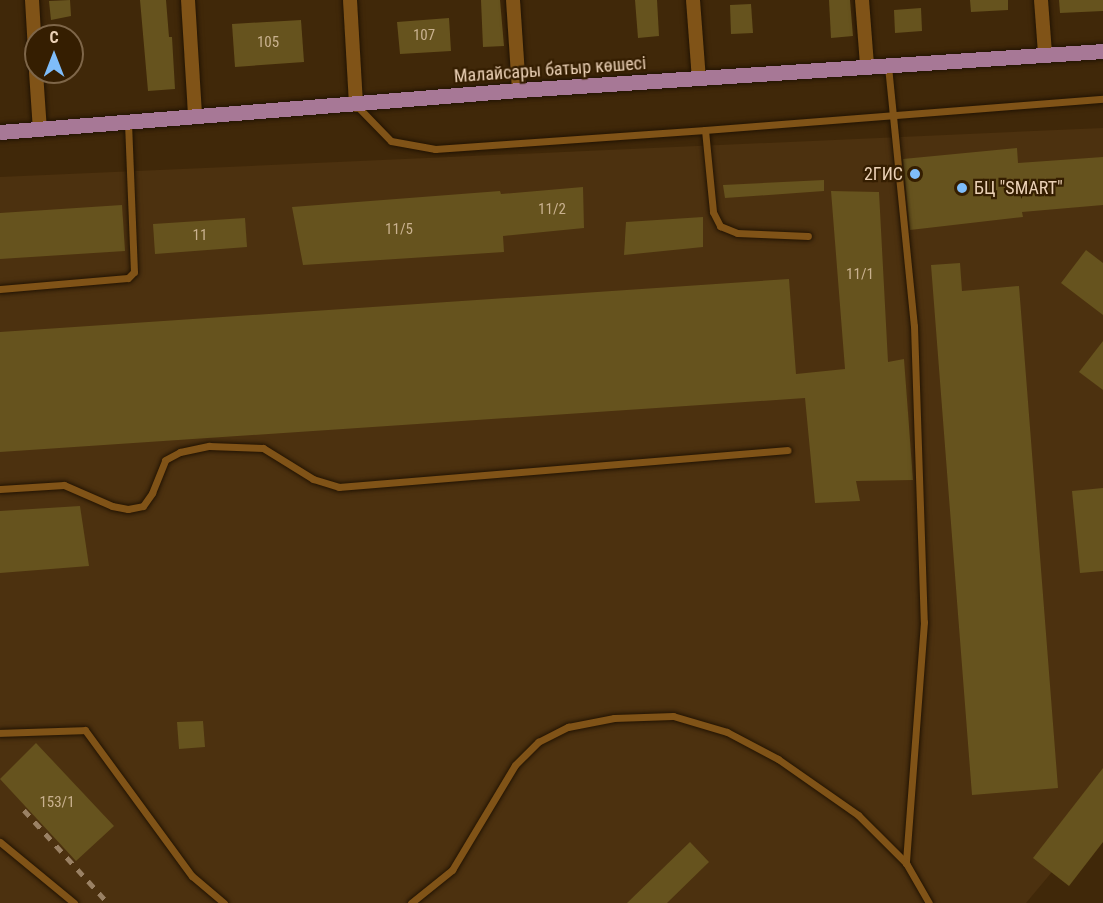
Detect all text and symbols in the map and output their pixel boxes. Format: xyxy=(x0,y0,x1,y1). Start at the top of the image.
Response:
north arrow xyxy=(24,24,84,84)
house number: 107 xyxy=(413,27,435,45)
text: С xyxy=(49,28,59,47)
house number: 105 xyxy=(257,34,279,52)
street label: Малайсары батыр көшесі xyxy=(453,53,647,87)
place label: 2ГИС xyxy=(864,163,903,185)
marker: 2ГИС xyxy=(908,167,922,181)
place label: БЦ "SMART" xyxy=(974,177,1063,199)
marker: БЦ "SMART" xyxy=(955,181,969,195)
house number: 11/2 xyxy=(538,201,566,219)
house number: 11/5 xyxy=(385,221,413,239)
house number: 11 xyxy=(193,227,207,245)
house number: 11/1 xyxy=(846,266,874,284)
house number: 153/1 xyxy=(39,794,75,812)

